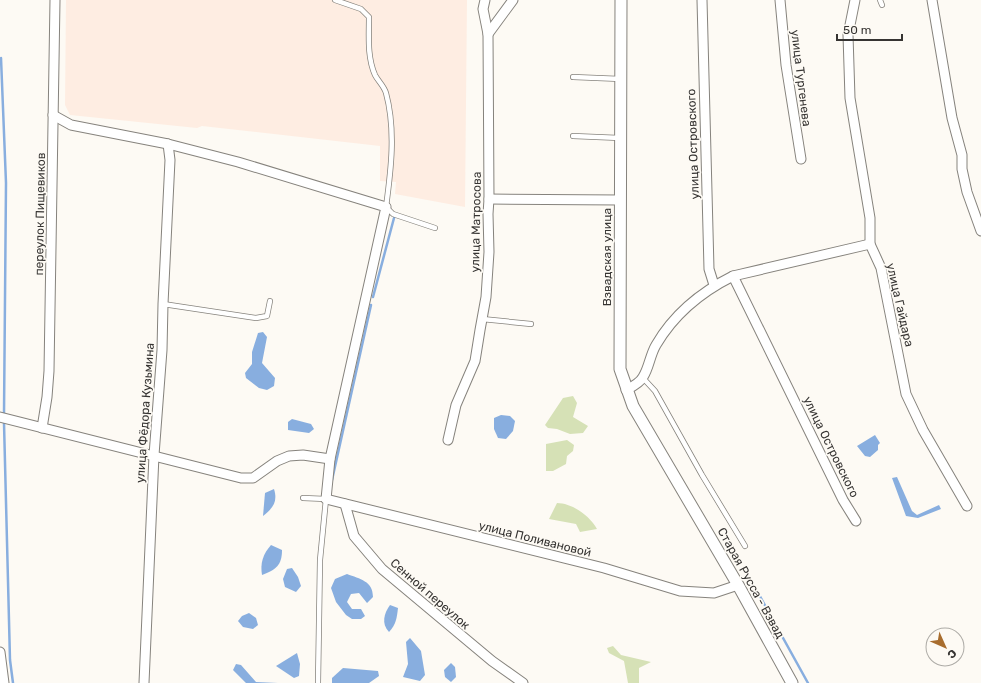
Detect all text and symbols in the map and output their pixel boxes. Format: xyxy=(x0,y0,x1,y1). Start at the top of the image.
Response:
scale bar xyxy=(837,16,902,42)
text: 50 m xyxy=(843,23,871,37)
street label: улица Тургенева xyxy=(788,29,814,127)
street label: улица Островского xyxy=(684,88,702,200)
street label: переулок Пищевиков xyxy=(32,152,48,276)
street label: улица Матросова xyxy=(468,172,484,272)
street label: Взвадская улица xyxy=(600,208,614,306)
street label: улица Гайдара xyxy=(884,262,916,348)
street label: улица Фёдора Кузьмина xyxy=(133,342,157,484)
street label: улица Островского xyxy=(800,394,862,500)
street label: улица Поливановой xyxy=(477,518,593,560)
street label: Старая Русса - Взвад xyxy=(715,525,787,641)
street label: Сенной переулок xyxy=(388,556,473,633)
north arrow xyxy=(925,627,965,667)
text: С xyxy=(944,646,959,661)

